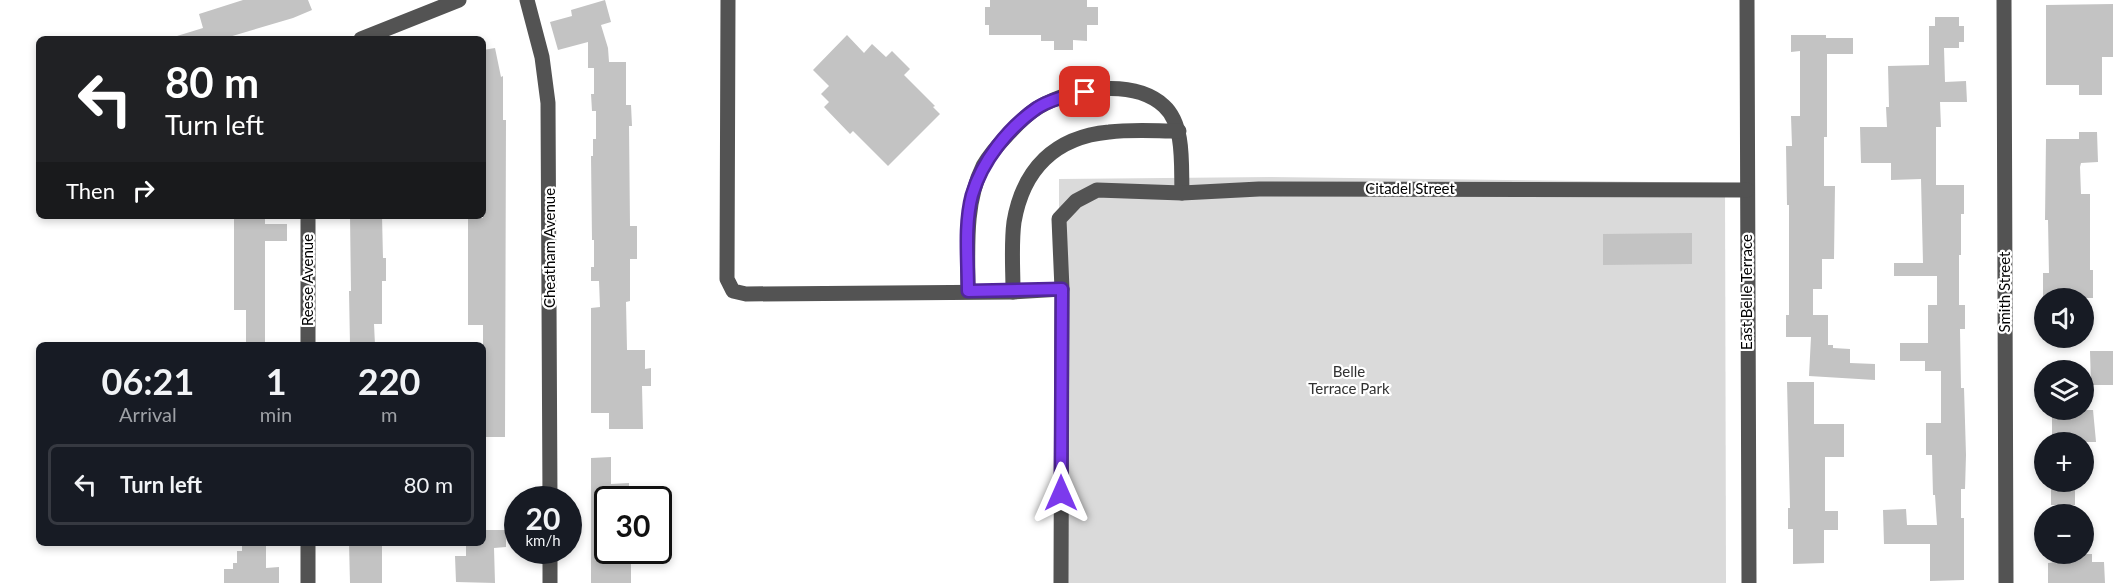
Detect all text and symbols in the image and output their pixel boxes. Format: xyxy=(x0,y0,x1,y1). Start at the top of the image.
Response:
text: 80 m xyxy=(165,57,259,107)
icon: left xyxy=(66,60,144,138)
pin xyxy=(1059,66,1110,117)
icon: arrive xyxy=(1068,75,1101,108)
text: Turn left xyxy=(165,108,264,141)
icon: right xyxy=(127,174,160,207)
text: Then xyxy=(66,177,115,204)
street label: Citadel Street xyxy=(1365,179,1455,197)
street label: Cheatham Avenue xyxy=(540,188,558,308)
street label: Reese Avenue xyxy=(298,234,316,326)
street label: East Belle Terrace xyxy=(1737,234,1755,350)
street label: Smith Street xyxy=(1995,251,2013,333)
map controls xyxy=(2034,288,2094,564)
button: sound xyxy=(2034,288,2094,348)
text: 06:21 xyxy=(102,359,194,403)
text: 1 xyxy=(266,359,287,403)
text: 220 xyxy=(358,359,420,403)
button: layers xyxy=(2034,360,2094,420)
park label: Belle Terrace Park xyxy=(1308,362,1390,397)
text: Arrival xyxy=(119,402,177,426)
text: min xyxy=(260,402,292,426)
text: m xyxy=(381,402,397,426)
button: + xyxy=(2034,432,2094,492)
position arrow xyxy=(1029,461,1093,525)
icon: left xyxy=(69,468,102,501)
text: Turn left xyxy=(120,471,202,498)
text: 80 m xyxy=(404,471,453,498)
speed limit sign: 30 xyxy=(594,486,672,564)
text: 20 xyxy=(526,500,560,536)
button: − xyxy=(2034,504,2094,564)
text: km/h xyxy=(525,531,561,549)

